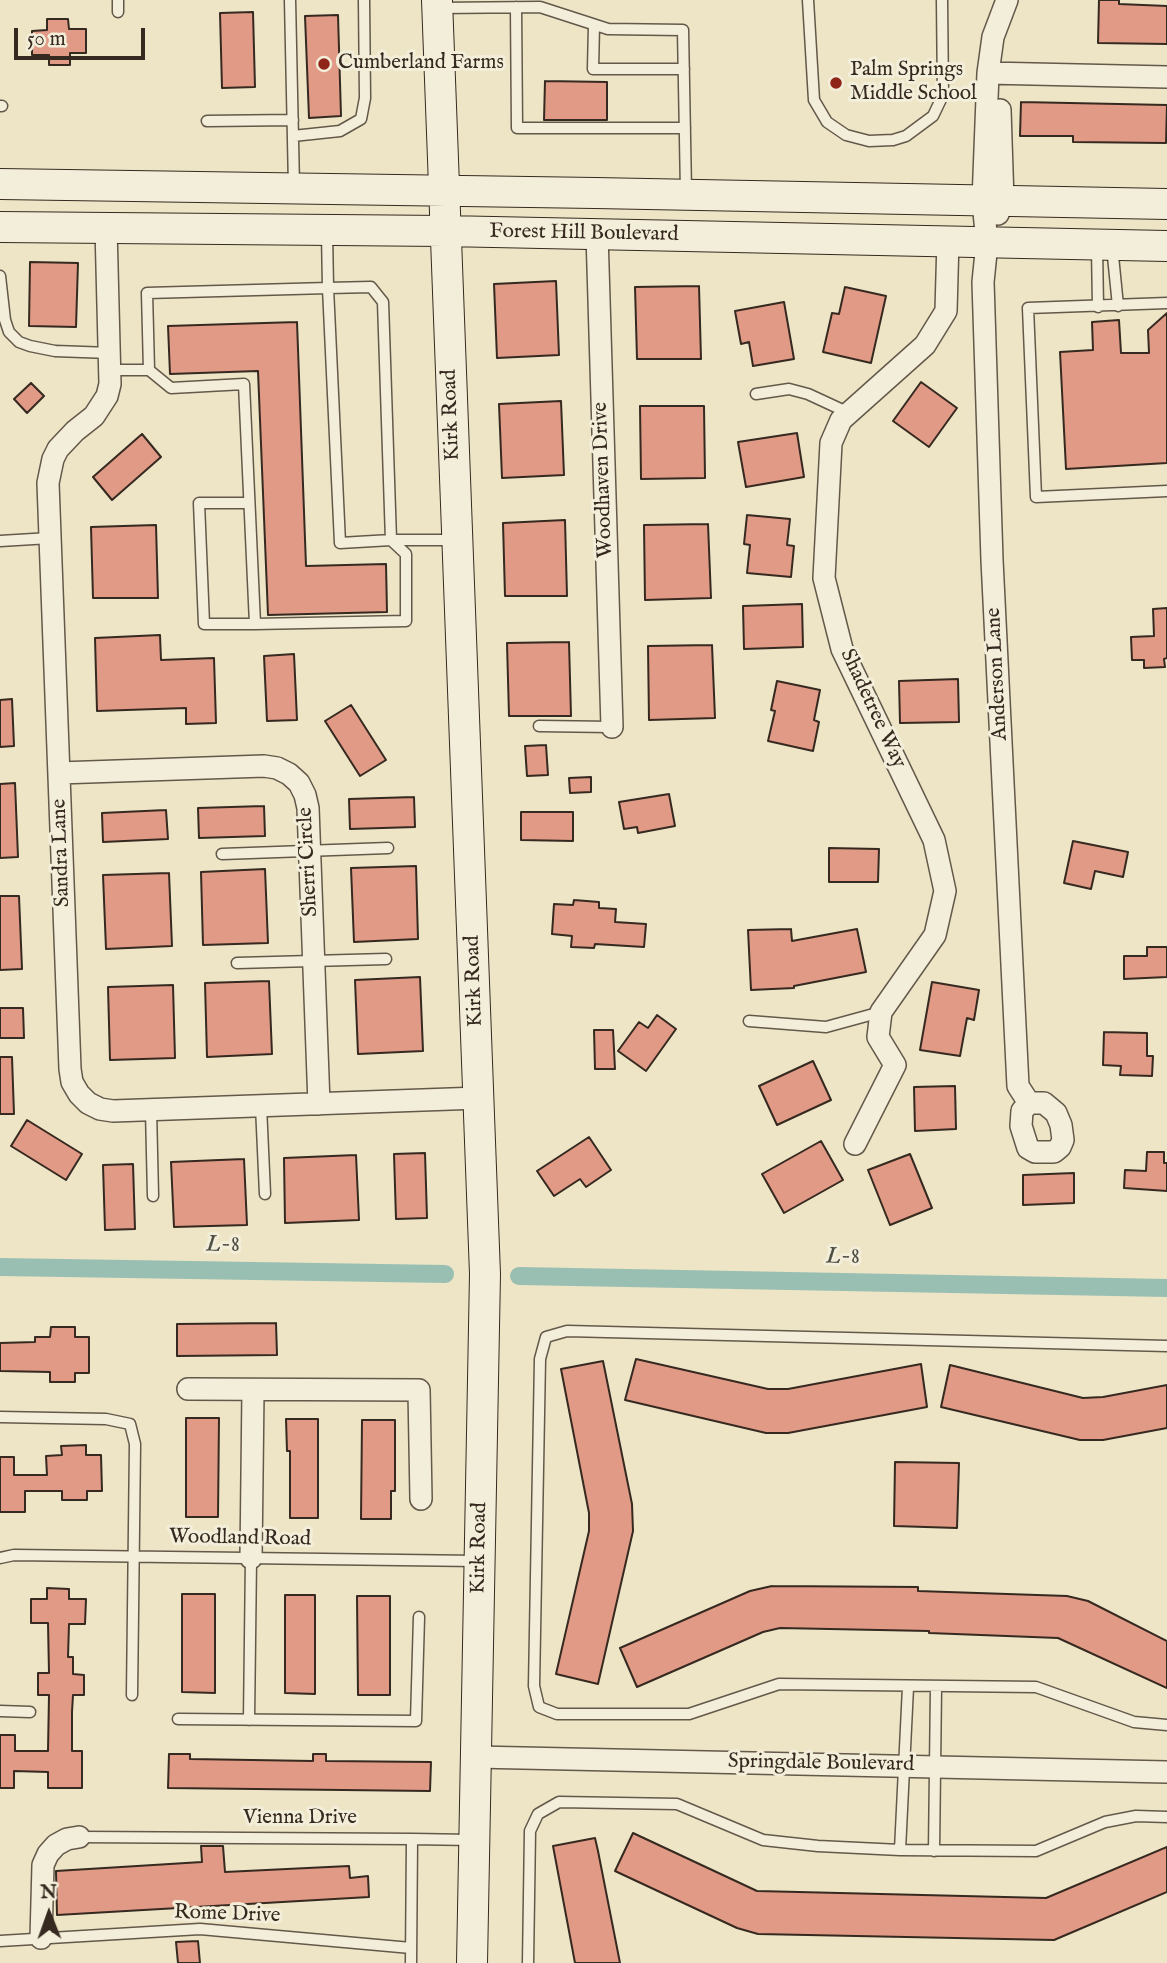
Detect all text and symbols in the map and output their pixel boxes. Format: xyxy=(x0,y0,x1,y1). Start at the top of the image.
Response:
scale bar xyxy=(18,14,149,58)
text: 50 m xyxy=(27,26,66,53)
place label: Cumberland Farms xyxy=(338,51,504,77)
marker: Cumberland Farms xyxy=(316,56,332,72)
place label: Palm Springs Middle School xyxy=(850,58,977,108)
marker: Palm Springs Middle School xyxy=(828,75,844,91)
street label: Forest Hill Boulevard xyxy=(489,220,679,248)
street label: Kirk Road xyxy=(438,369,466,461)
street label: Woodhaven Drive xyxy=(589,401,619,559)
street label: Anderson Lane xyxy=(982,607,1014,741)
street label: Shadetree Way xyxy=(833,645,911,773)
street label: Sandra Lane xyxy=(48,798,76,908)
street label: Sherri Circle xyxy=(294,807,324,917)
street label: Kirk Road xyxy=(461,935,489,1027)
water label: L-8 xyxy=(206,1232,240,1260)
water label: L-8 xyxy=(826,1244,860,1272)
street label: Kirk Road xyxy=(467,1502,493,1594)
street label: Woodland Road xyxy=(169,1525,311,1553)
street label: Springdale Boulevard xyxy=(727,1750,915,1778)
street label: Vienna Drive xyxy=(243,1806,357,1832)
north arrow xyxy=(14,1879,84,1949)
text: N xyxy=(40,1881,57,1905)
street label: Rome Drive xyxy=(173,1901,281,1929)

